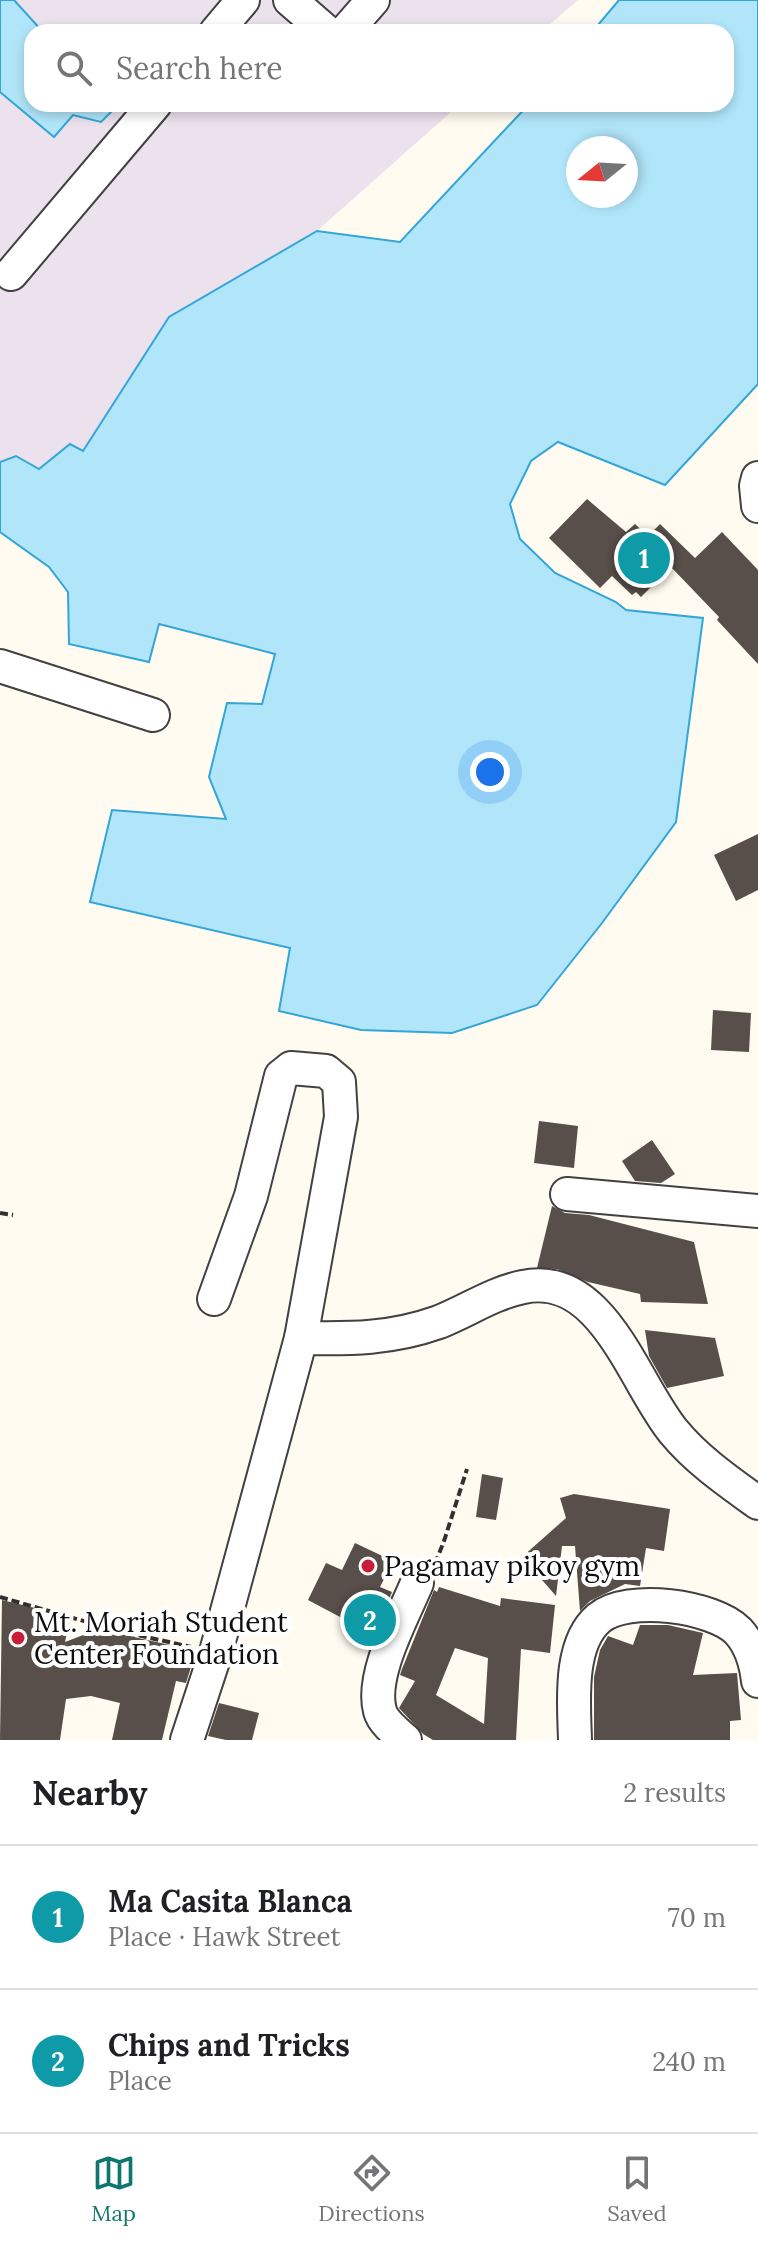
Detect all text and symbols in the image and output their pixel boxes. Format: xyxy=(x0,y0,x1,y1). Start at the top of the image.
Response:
search box xyxy=(24,24,734,112)
icon: search xyxy=(52,46,96,90)
text: Search here xyxy=(116,49,283,87)
north arrow xyxy=(566,136,638,208)
pin: 1 xyxy=(618,528,670,588)
your location xyxy=(470,752,510,792)
place label: Pagamay pikoy gym xyxy=(384,1548,640,1584)
marker: Pagamay pikoy gym xyxy=(359,1557,377,1575)
pin: 2 xyxy=(344,1590,396,1650)
place label: Mt. Moriah Student Center Foundation xyxy=(34,1604,288,1672)
marker: Mt. Moriah Student Center Foundation xyxy=(9,1629,27,1647)
text: Nearby xyxy=(32,1771,148,1814)
text: 2 results xyxy=(623,1776,726,1809)
text: Ma Casita Blanca xyxy=(108,1882,352,1920)
text: 1 xyxy=(53,1901,63,1934)
text: 70 m xyxy=(668,1901,726,1934)
text: Place · Hawk Street xyxy=(108,1920,341,1953)
text: Chips and Tricks xyxy=(108,2026,350,2064)
text: 2 xyxy=(51,2045,65,2078)
text: 240 m xyxy=(652,2045,726,2078)
text: Place xyxy=(108,2064,172,2097)
tab: Map xyxy=(91,2151,136,2227)
tab: Directions xyxy=(318,2151,425,2227)
tab: Saved xyxy=(607,2151,667,2227)

